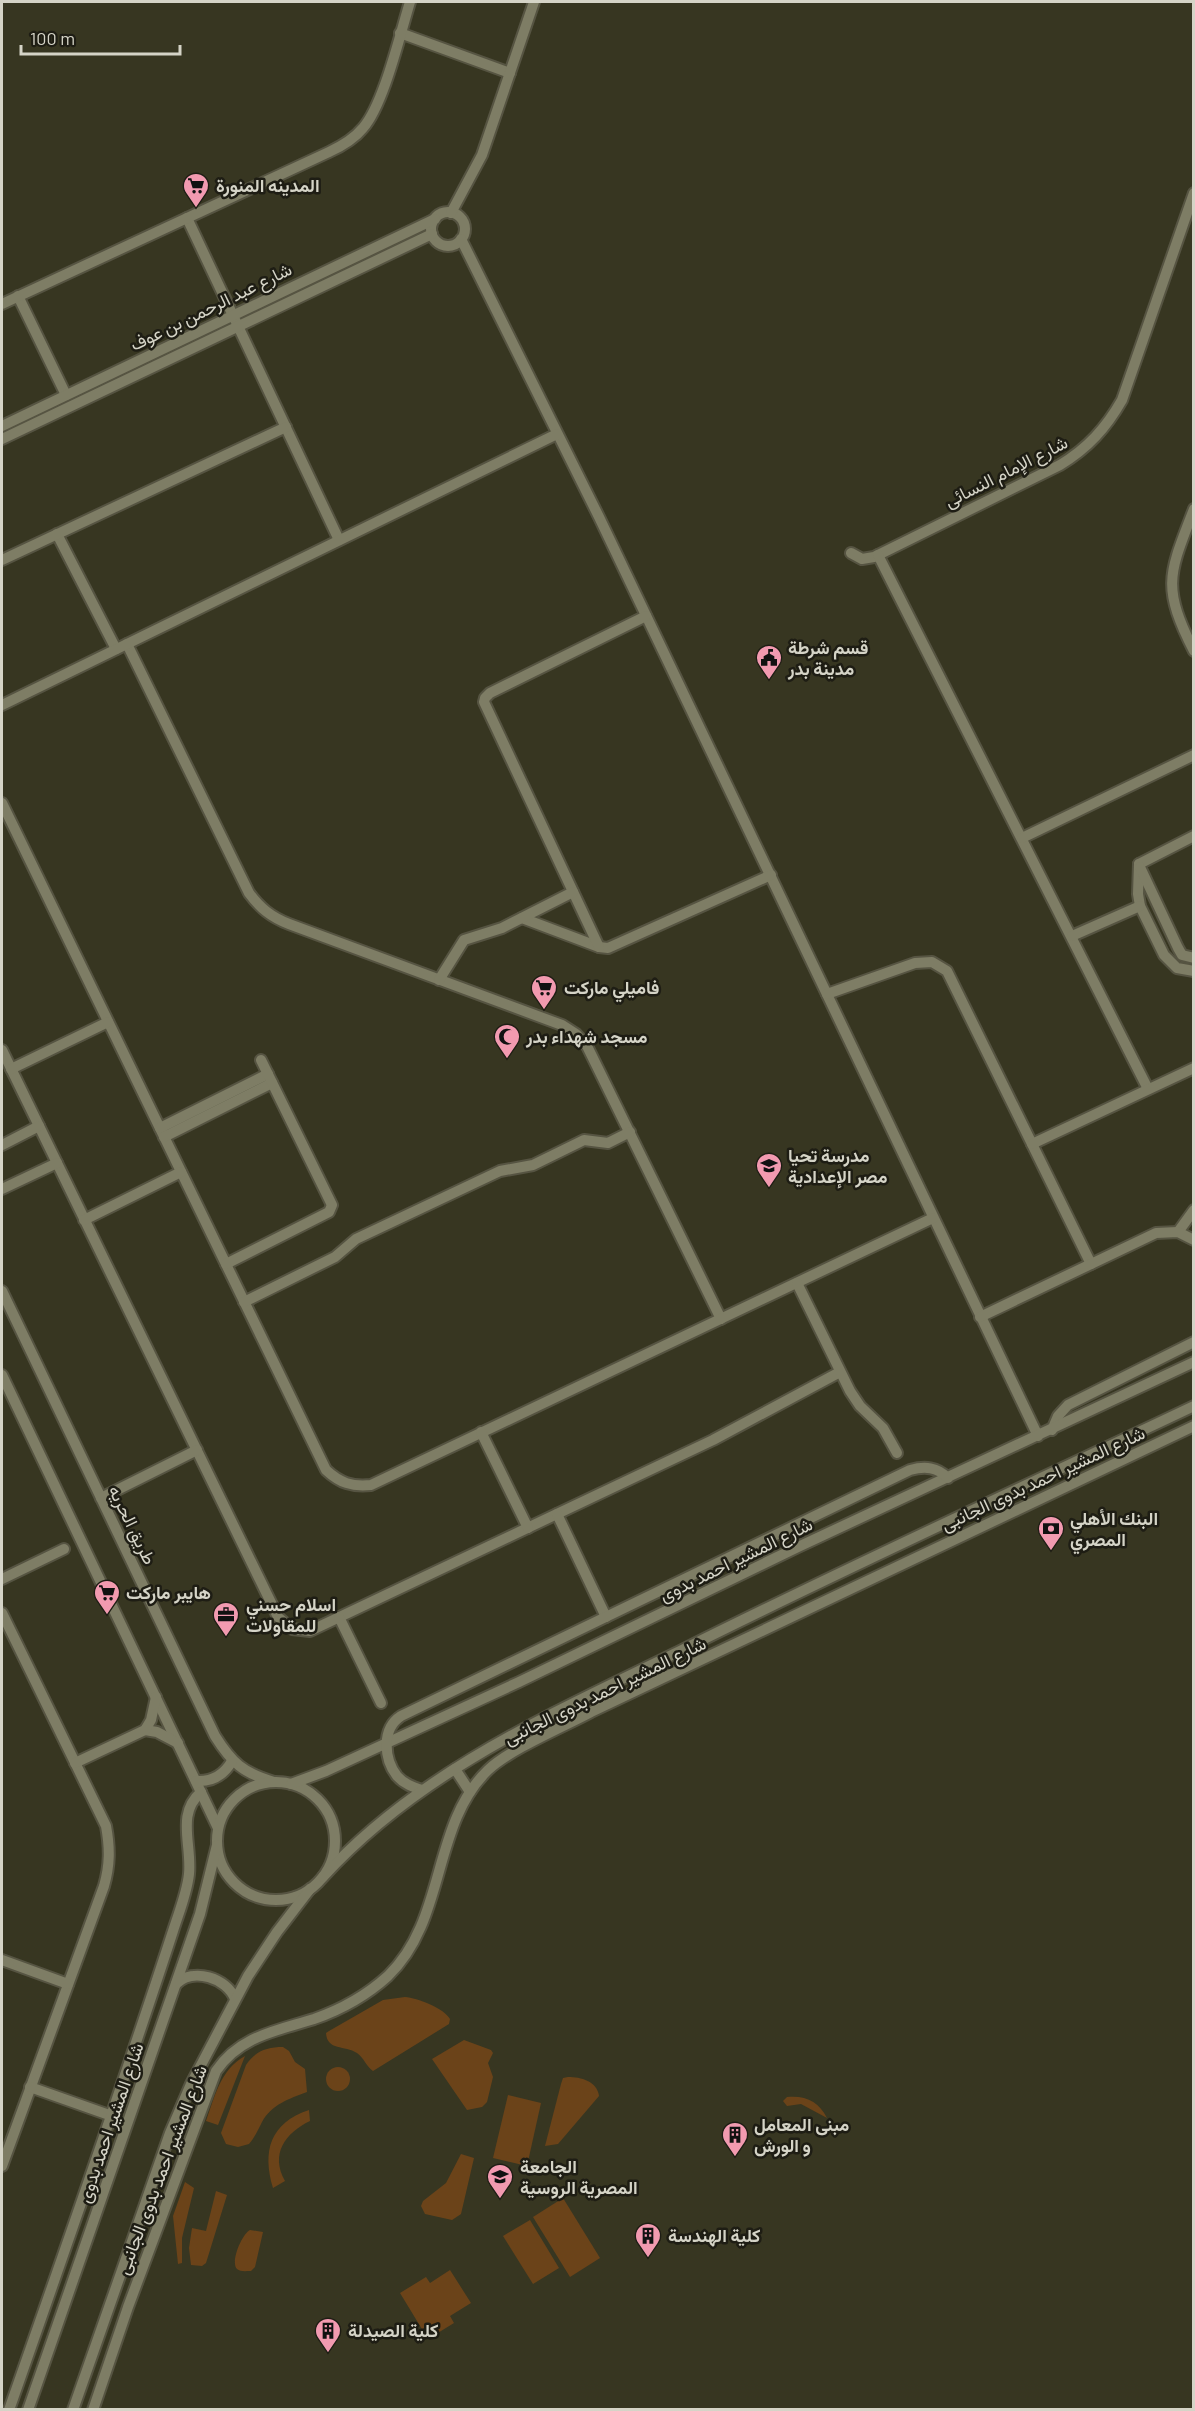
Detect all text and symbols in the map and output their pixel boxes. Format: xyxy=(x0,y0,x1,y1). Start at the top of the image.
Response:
scale bar xyxy=(21,18,180,56)
text: 100 m xyxy=(30,27,75,49)
supermarket icon: المدينه المنورة xyxy=(181,171,211,209)
place label: المدينه المنورة xyxy=(216,174,320,197)
street label: شارع عبد الرحمن بن عوف xyxy=(126,257,296,357)
street label: شارع الإمام النسائى xyxy=(940,431,1072,513)
place label: قسم شرطة مدينة بدر xyxy=(787,636,868,680)
public building icon: قسم شرطة مدينة بدر xyxy=(754,643,784,681)
supermarket icon: فاميلي ماركت xyxy=(529,973,559,1011)
place label: فاميلي ماركت xyxy=(564,976,659,1003)
mosque icon: مسجد شهداء بدر xyxy=(492,1022,522,1060)
place label: مسجد شهداء بدر xyxy=(525,1025,648,1048)
place label: مدرسة تحيا مصر الإعدادية xyxy=(788,1144,888,1189)
school or university icon: مدرسة تحيا مصر الإعدادية xyxy=(754,1151,784,1189)
street label: شارع المشير احمد بدوى الجانبى xyxy=(937,1421,1149,1537)
street label: طريق الحريه xyxy=(103,1481,161,1568)
place label: البنك الأهلي المصري xyxy=(1070,1507,1158,1555)
street label: شارع المشير احمد بدوى xyxy=(655,1512,817,1608)
bank icon: البنك الأهلي المصري xyxy=(1036,1514,1066,1552)
supermarket icon: هايبر ماركت xyxy=(92,1578,122,1616)
place label: هايبر ماركت xyxy=(126,1581,211,1604)
place label: اسلام حسني للمقاولات xyxy=(246,1593,336,1637)
office icon: اسلام حسني للمقاولات xyxy=(211,1600,241,1638)
street label: شارع المشير احمد بدوى الجانبى xyxy=(500,1631,710,1751)
street label: شارع المشير احمد بدوى xyxy=(72,2040,150,2206)
street label: شارع المشير احمد بدوى الجانبى xyxy=(111,2062,213,2278)
place label: مبنى المعامل و الورش xyxy=(754,2113,849,2157)
building icon: مبنى المعامل و الورش xyxy=(720,2120,750,2158)
place label: الجامعة المصرية الروسية xyxy=(520,2155,638,2199)
school or university icon: الجامعة المصرية الروسية xyxy=(485,2162,515,2200)
building icon: كلية الهندسة xyxy=(633,2221,663,2259)
place label: كلية الهندسة xyxy=(668,2224,760,2247)
building icon: كلية الصيدلة xyxy=(313,2316,343,2354)
place label: كلية الصيدلة xyxy=(348,2319,438,2342)

